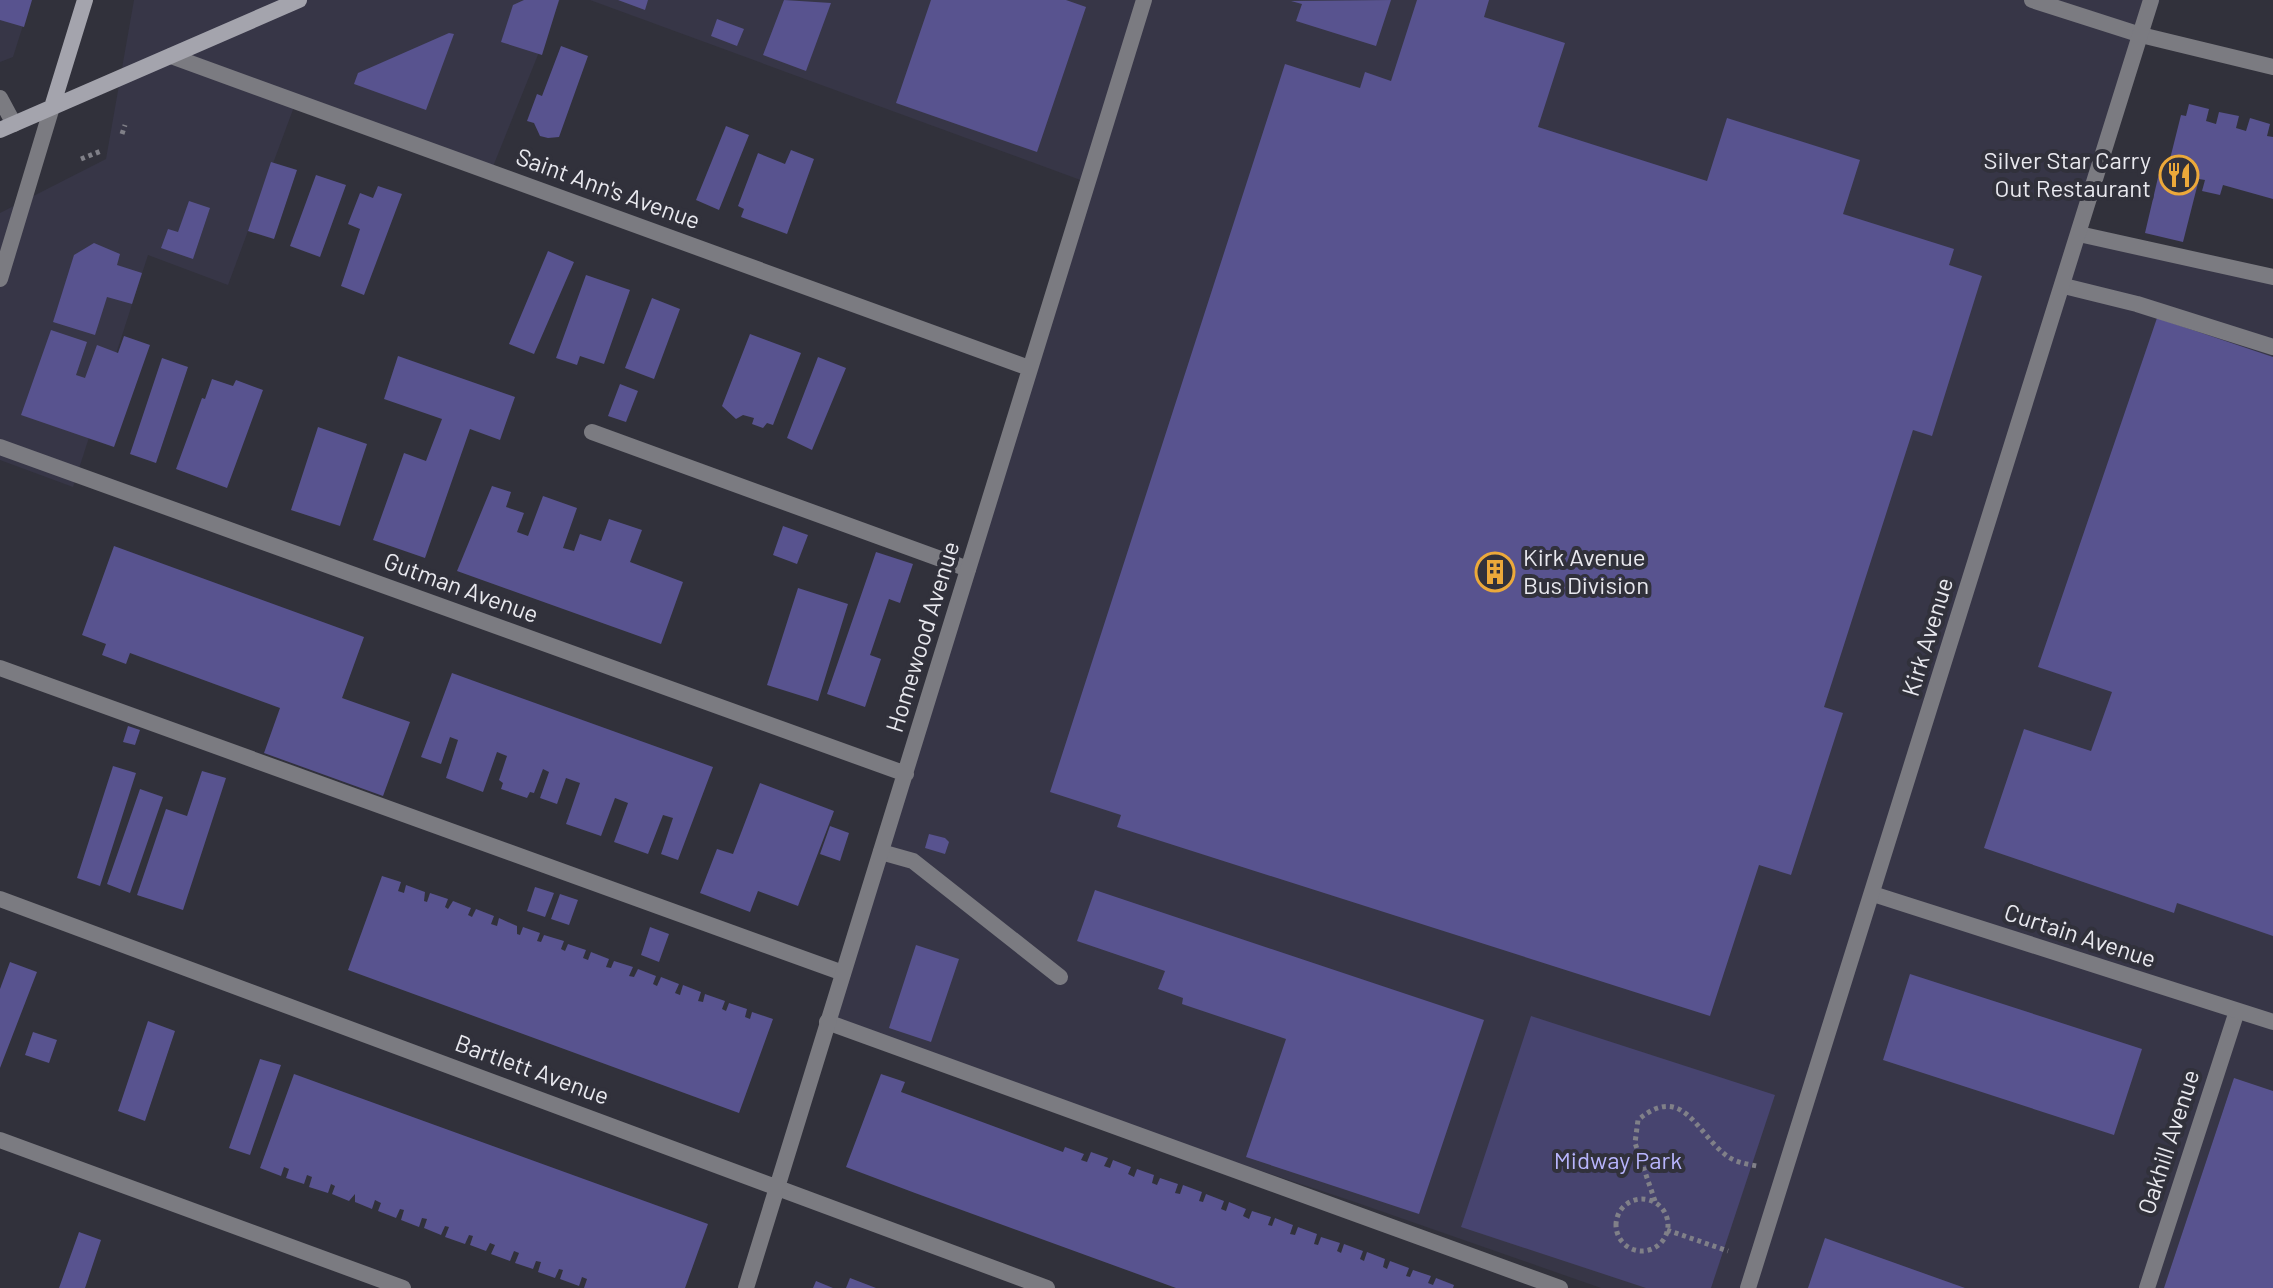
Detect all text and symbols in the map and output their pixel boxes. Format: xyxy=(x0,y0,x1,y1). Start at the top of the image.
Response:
street label: Saint Ann's Avenue xyxy=(513,141,704,234)
place label: Silver Star Carry Out Restaurant xyxy=(1984,145,2151,202)
restaurant icon: Silver Star Carry Out Restaurant xyxy=(2158,154,2200,196)
street label: Homewood Avenue xyxy=(879,538,964,736)
place label: Kirk Avenue Bus Division xyxy=(1523,542,1649,599)
street label: Gutman Avenue xyxy=(380,545,543,628)
building icon: Kirk Avenue Bus Division xyxy=(1474,551,1516,593)
street label: Kirk Avenue xyxy=(1895,574,1958,699)
street label: Curtain Avenue xyxy=(2001,896,2160,973)
street label: Bartlett Avenue xyxy=(452,1027,613,1110)
street label: Oakhill Avenue xyxy=(2131,1066,2205,1217)
park label: Midway Park xyxy=(1554,1145,1682,1174)

